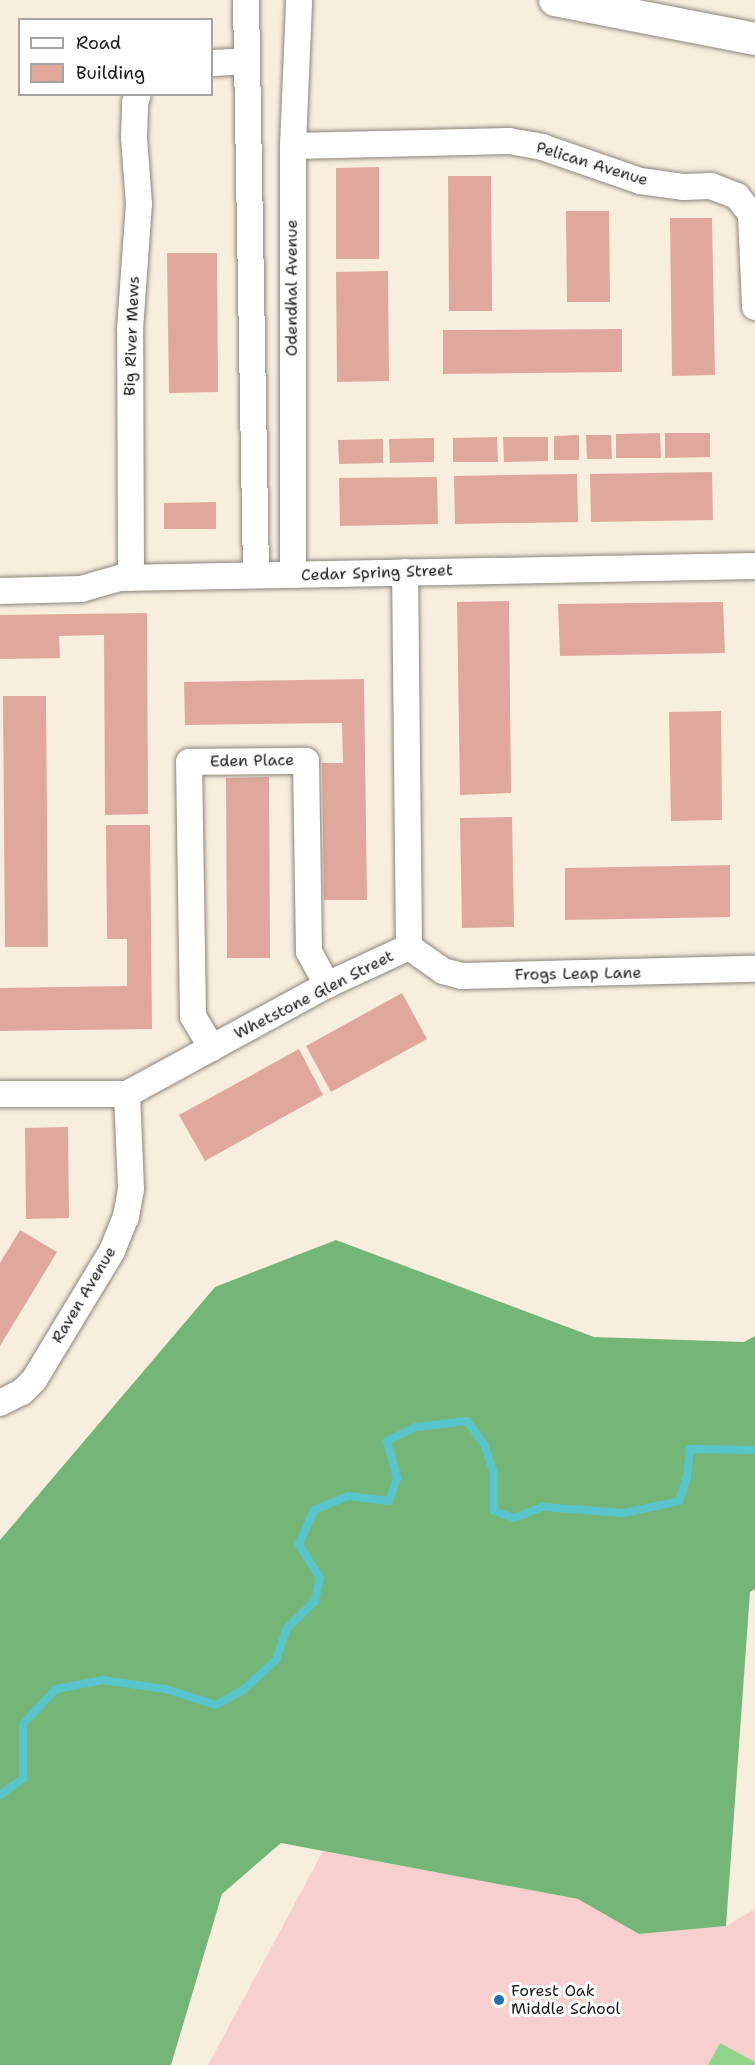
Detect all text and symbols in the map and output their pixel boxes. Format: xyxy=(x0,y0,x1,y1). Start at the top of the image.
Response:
legend xyxy=(18,18,213,96)
text: Road xyxy=(76,31,121,55)
text: Building xyxy=(76,61,145,85)
street label: Pelican Avenue xyxy=(534,138,650,190)
street label: Odendhal Avenue xyxy=(282,220,302,356)
street label: Big River Mews xyxy=(120,276,144,396)
street label: Cedar Spring Street xyxy=(301,561,453,585)
street label: Eden Place xyxy=(210,751,294,771)
street label: Whetstone Glen Street xyxy=(231,946,397,1044)
street label: Frogs Leap Lane xyxy=(514,963,642,985)
street label: Raven Avenue xyxy=(48,1243,120,1347)
place label: Forest Oak Middle School xyxy=(511,1981,620,2019)
marker: Forest Oak Middle School xyxy=(492,1993,506,2007)

